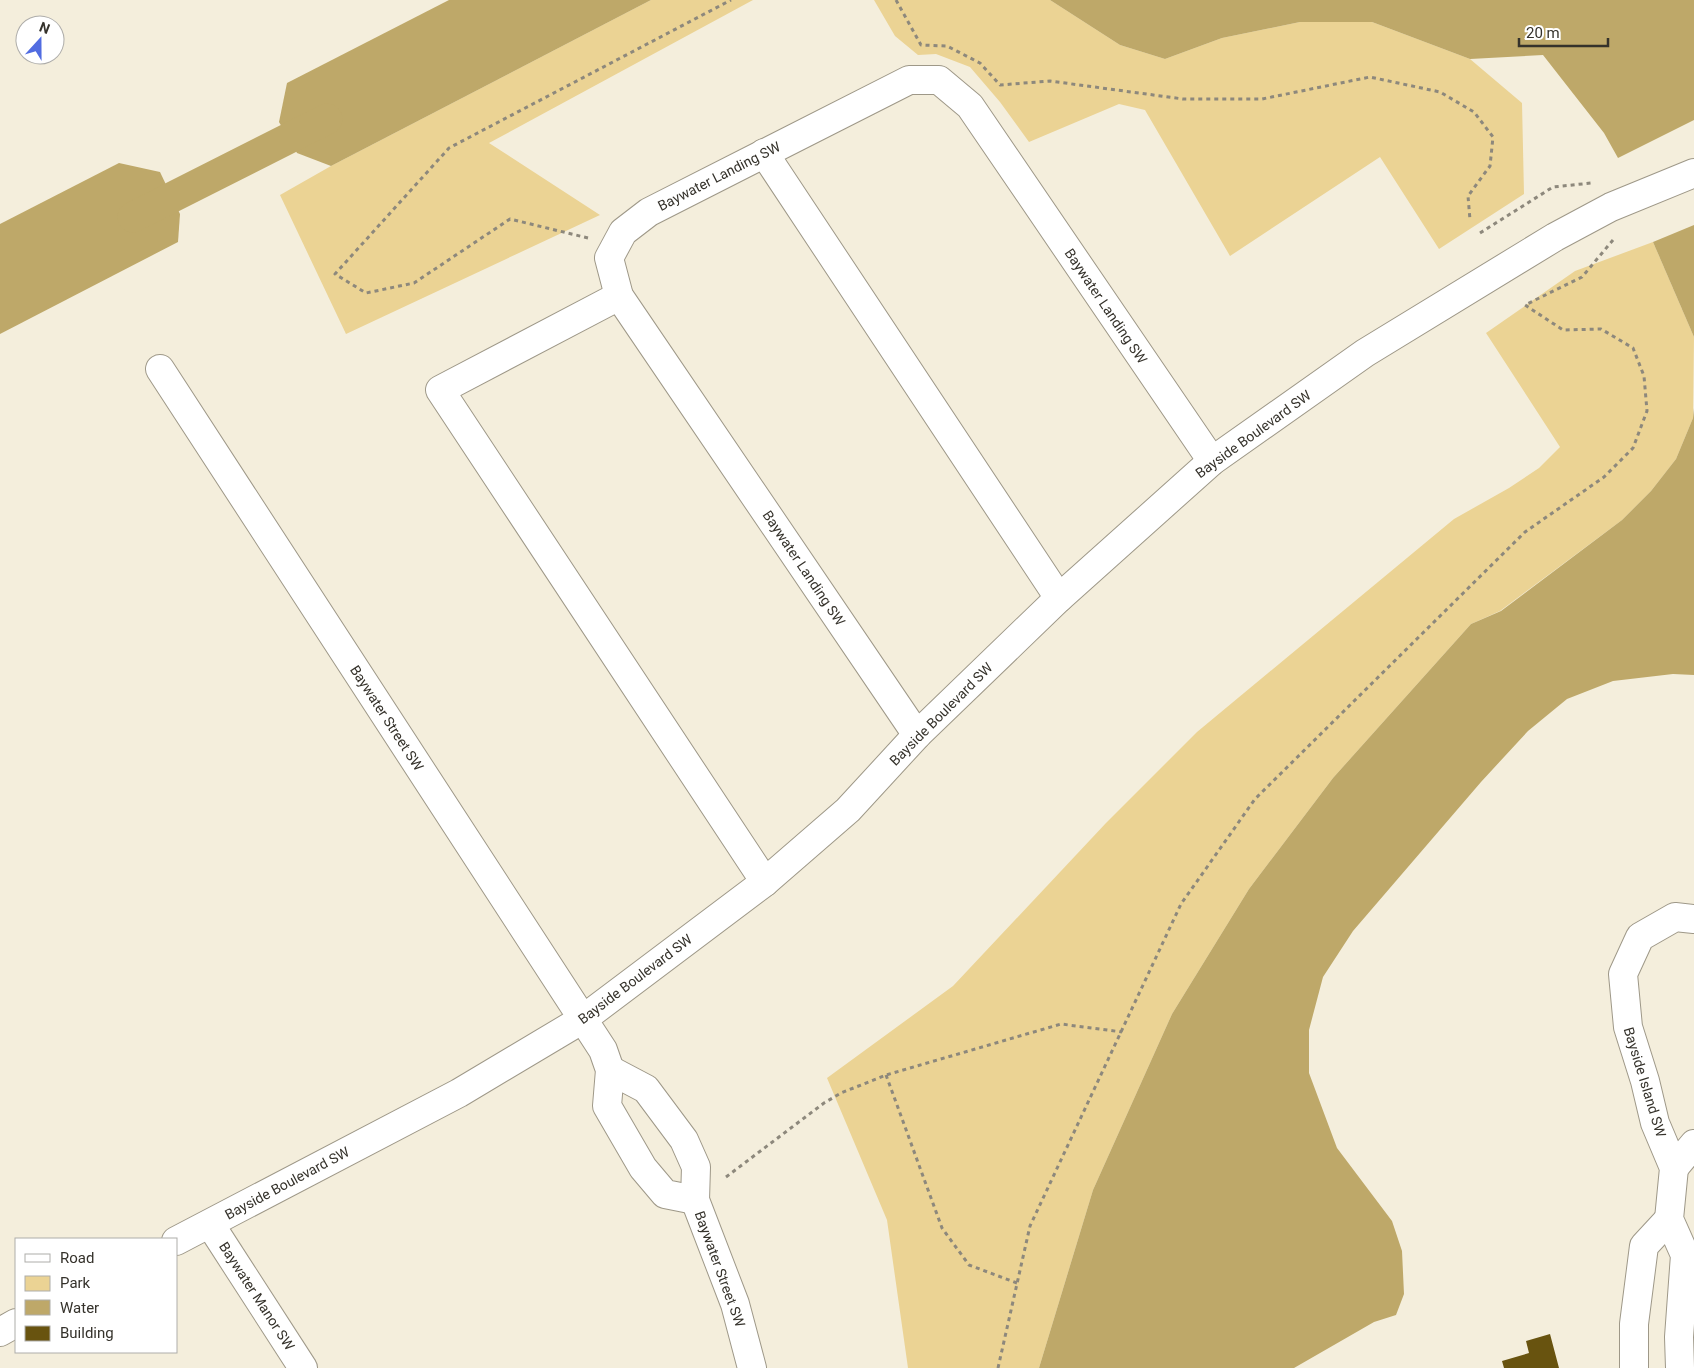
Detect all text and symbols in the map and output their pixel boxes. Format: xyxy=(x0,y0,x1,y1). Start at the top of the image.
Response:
north arrow xyxy=(15,15,65,65)
scale bar xyxy=(1519,15,1608,47)
text: N xyxy=(37,19,52,37)
text: 20 m xyxy=(1526,24,1560,42)
street label: Baywater Landing SW xyxy=(655,138,783,214)
street label: Baywater Landing SW xyxy=(1062,245,1151,367)
street label: Bayside Boulevard SW xyxy=(1192,387,1314,481)
street label: Baywater Landing SW xyxy=(760,507,849,629)
street label: Bayside Boulevard SW xyxy=(886,659,996,769)
street label: Baywater Street SW xyxy=(347,662,427,774)
street label: Bayside Boulevard SW xyxy=(575,931,696,1027)
street label: Bayside Island SW xyxy=(1621,1025,1670,1139)
street label: Bayside Boulevard SW xyxy=(222,1143,352,1223)
street label: Baywater Street SW xyxy=(692,1209,749,1330)
legend xyxy=(15,1238,178,1353)
street label: Baywater Manor SW xyxy=(216,1239,298,1354)
text: Road xyxy=(60,1249,94,1267)
text: Park xyxy=(60,1274,91,1292)
text: Water xyxy=(60,1299,99,1317)
text: Building xyxy=(60,1324,114,1342)

